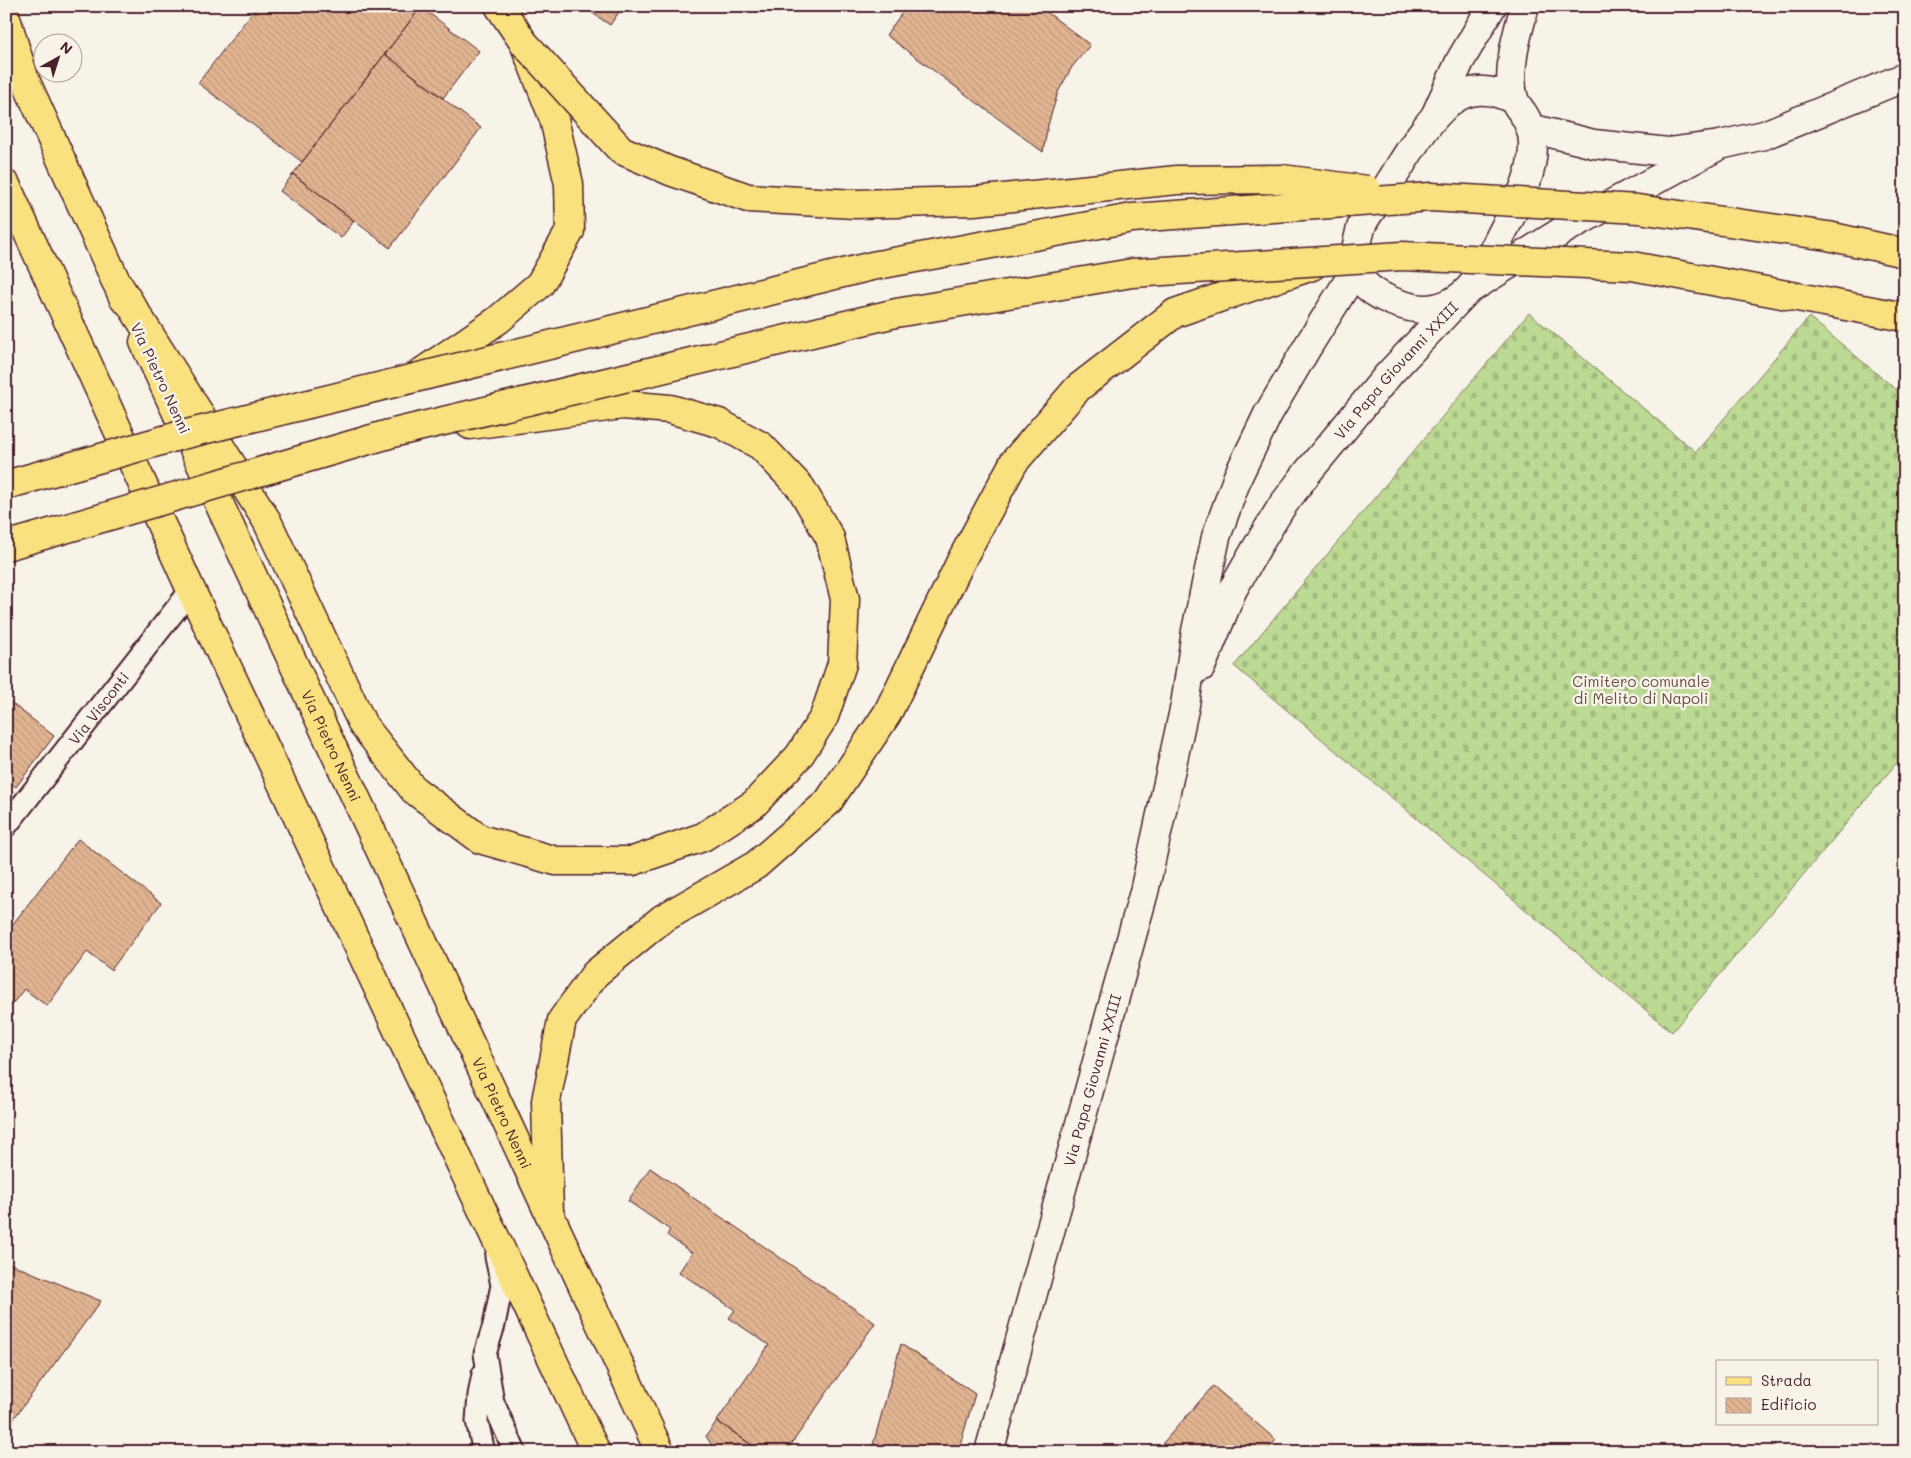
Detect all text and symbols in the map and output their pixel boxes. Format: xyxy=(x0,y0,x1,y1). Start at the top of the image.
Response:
north arrow xyxy=(32,32,82,82)
text: N xyxy=(56,37,77,58)
street label: Via Papa Giovanni XXIII xyxy=(1329,297,1463,443)
street label: Via Pietro Nenni xyxy=(126,319,196,437)
street label: Via Visconti xyxy=(64,667,133,748)
park label: Cimitero comunale di Melito di Napoli xyxy=(1572,671,1710,708)
street label: Via Pietro Nenni xyxy=(297,686,366,805)
street label: Via Papa Giovanni XXIII xyxy=(1059,991,1125,1168)
street label: Via Pietro Nenni xyxy=(468,1054,537,1172)
legend xyxy=(1716,1360,1878,1426)
text: Strada xyxy=(1761,1370,1812,1390)
text: Edificio xyxy=(1761,1394,1817,1414)

